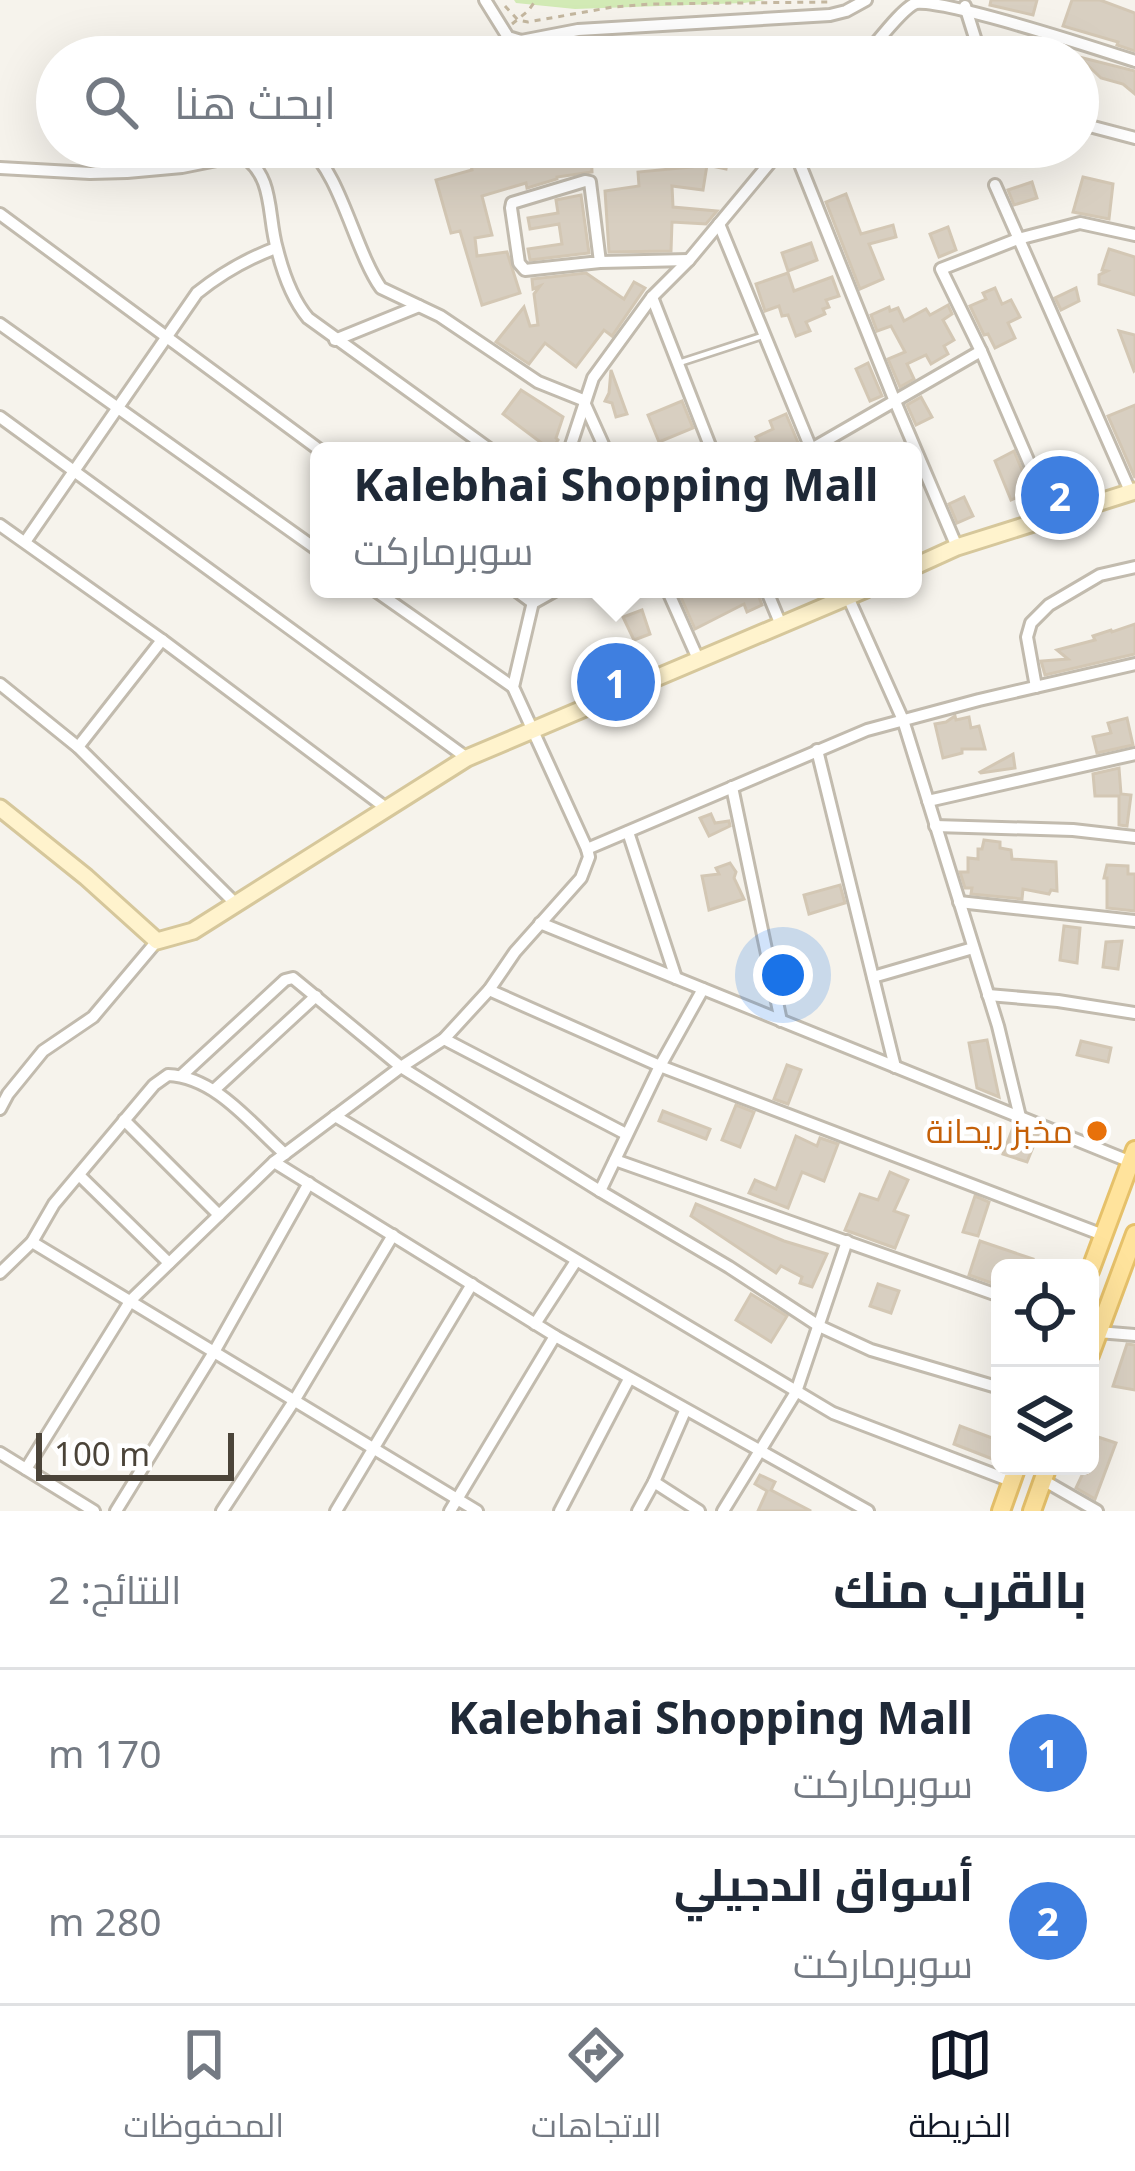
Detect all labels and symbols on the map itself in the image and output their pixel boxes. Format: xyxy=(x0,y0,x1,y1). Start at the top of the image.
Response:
pin: 2 xyxy=(1021,450,1099,540)
pin: 1 xyxy=(577,637,655,727)
your location xyxy=(753,945,813,1005)
place label: مخبز ريحانة xyxy=(926,1108,1073,1153)
marker: مخبز ريحانة xyxy=(1084,1118,1110,1144)
scale bar xyxy=(36,1427,234,1480)

